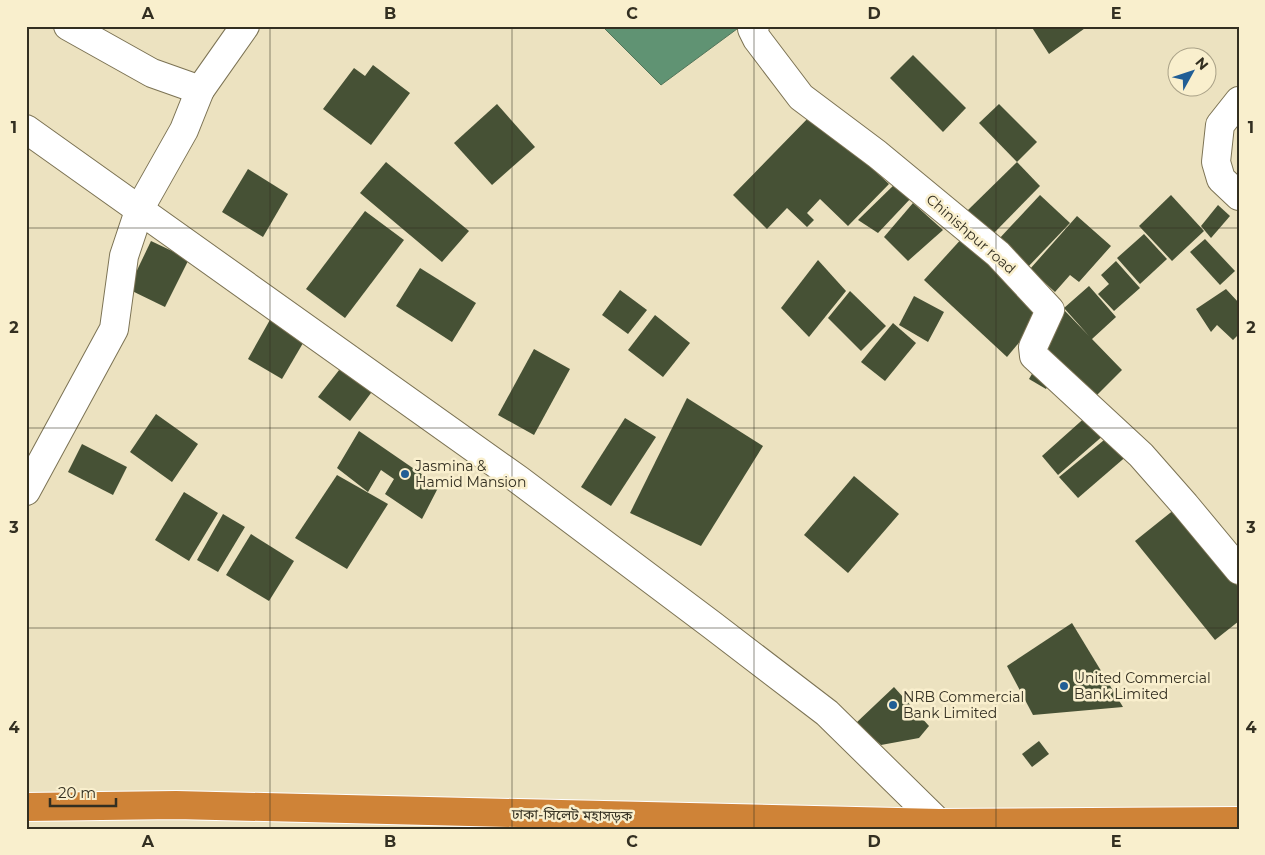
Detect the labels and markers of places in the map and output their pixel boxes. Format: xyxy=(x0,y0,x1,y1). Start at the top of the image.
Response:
place label: Jasmina & Hamid Mansion xyxy=(414,457,526,491)
marker: Jasmina & Hamid Mansion xyxy=(399,468,411,480)
place label: United Commercial Bank Limited xyxy=(1074,669,1211,703)
marker: United Commercial Bank Limited xyxy=(1058,680,1070,692)
place label: NRB Commercial Bank Limited xyxy=(903,688,1024,722)
marker: NRB Commercial Bank Limited xyxy=(887,699,899,711)

